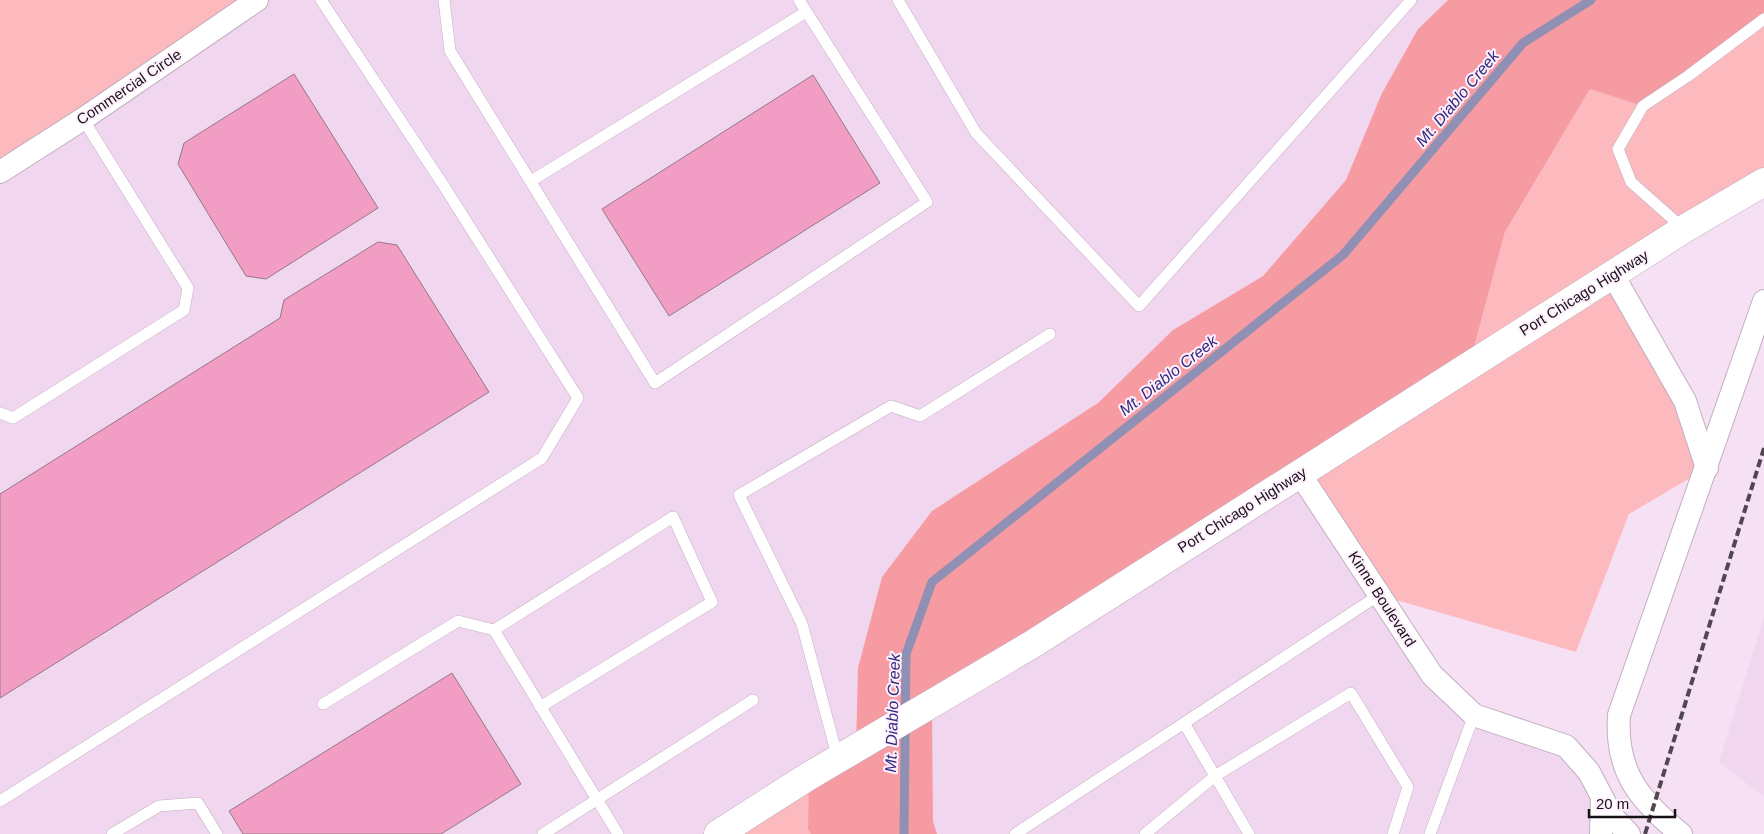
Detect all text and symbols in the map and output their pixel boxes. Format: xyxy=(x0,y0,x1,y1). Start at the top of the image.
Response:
street label: Commercial Circle xyxy=(73,45,184,128)
water label: Mt. Diablo Creek xyxy=(1413,46,1503,149)
street label: Port Chicago Highway xyxy=(1516,246,1652,339)
water label: Mt. Diablo Creek xyxy=(1116,331,1221,419)
street label: Port Chicago Highway xyxy=(1174,463,1310,556)
street label: Kinne Boulevard xyxy=(1345,548,1420,650)
water label: Mt. Diablo Creek xyxy=(882,652,903,773)
scale bar xyxy=(1589,786,1675,818)
text: 20 m xyxy=(1596,795,1629,812)

